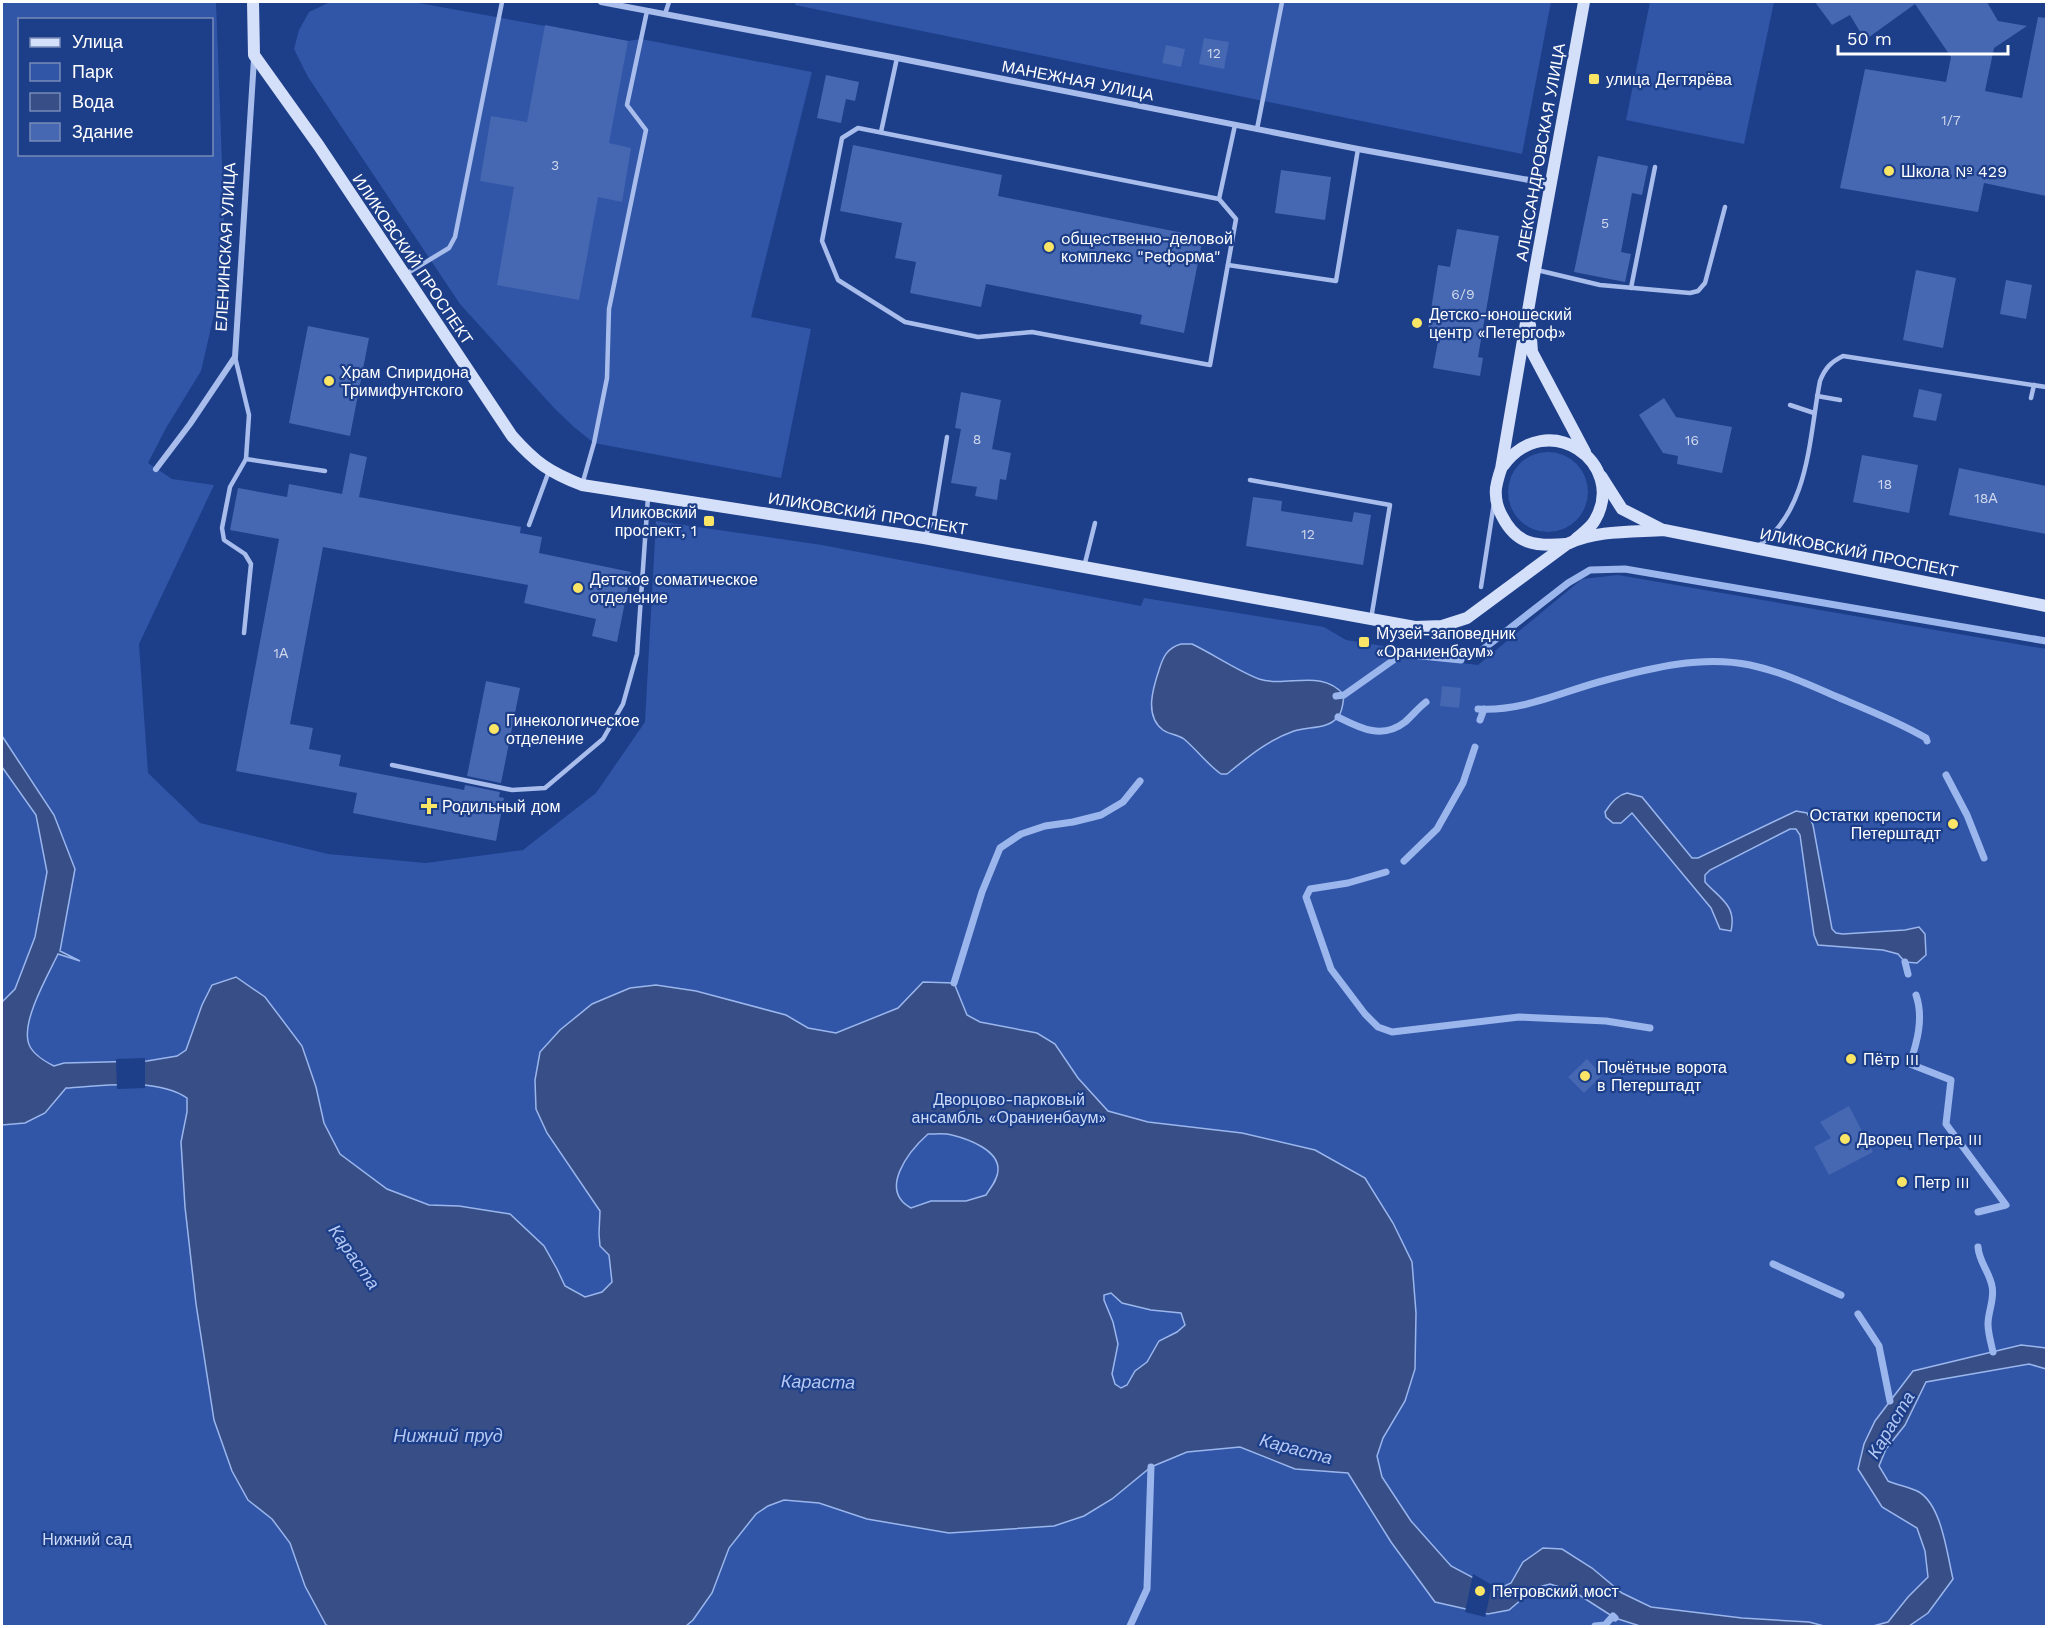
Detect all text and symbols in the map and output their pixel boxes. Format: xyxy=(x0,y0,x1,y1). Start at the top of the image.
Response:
legend xyxy=(18,18,213,156)
scale bar xyxy=(1838,18,2008,56)
text: 50 m xyxy=(1847,28,1892,49)
text: Улица xyxy=(72,31,124,52)
street label: АЛЕКСАНДРОВСКАЯ УЛИЦА xyxy=(1512,41,1569,263)
house number: 12 xyxy=(1207,45,1221,61)
street label: МАНЕЖНАЯ УЛИЦА xyxy=(1000,56,1156,105)
text: Парк xyxy=(72,61,113,82)
place label: улица Дегтярёва xyxy=(1606,70,1732,89)
marker: улица Дегтярёва xyxy=(1587,72,1601,86)
text: Вода xyxy=(72,91,115,112)
house number: 1/7 xyxy=(1941,112,1961,128)
text: Здание xyxy=(72,121,133,142)
house number: 3 xyxy=(551,157,559,173)
street label: ЕЛЕНИНСКАЯ УЛИЦА xyxy=(212,162,239,332)
place label: Школа № 429 xyxy=(1901,162,2007,181)
marker: Школа № 429 xyxy=(1882,164,1896,178)
street label: ИЛИКОВСКИЙ ПРОСПЕКТ xyxy=(348,170,477,348)
house number: 5 xyxy=(1601,215,1609,231)
place label: oбщеcтвенно-деловoй кoмплeкc "Peфoрма" xyxy=(1061,229,1233,266)
marker: oбщеcтвенно-деловoй кoмплeкc "Peфoрма" xyxy=(1042,240,1056,254)
house number: 6/9 xyxy=(1451,286,1475,302)
place label: Детско-юношеский центр «Петергоф» xyxy=(1429,305,1572,342)
marker: Детско-юношеский центр «Петергоф» xyxy=(1410,316,1424,330)
place label: Храм Спиридона Тримифунтского xyxy=(341,363,469,400)
marker: Храм Спиридона Тримифунтского xyxy=(322,374,336,388)
house number: 8 xyxy=(973,431,981,447)
house number: 16 xyxy=(1685,432,1699,448)
house number: 18 xyxy=(1878,476,1892,492)
street label: ИЛИКОВСКИЙ ПРОСПЕКТ xyxy=(767,488,969,539)
house number: 18А xyxy=(1974,490,1998,506)
place label: Иликовский проспект, 1 xyxy=(610,503,697,540)
marker: Иликовский проспект, 1 xyxy=(702,514,716,528)
street label: ИЛИКОВСКИЙ ПРОСПЕКТ xyxy=(1758,524,1960,581)
house number: 12 xyxy=(1301,526,1315,542)
place label: Детское соматическое отделение xyxy=(590,570,758,607)
marker: Детское соматическое отделение xyxy=(571,581,585,595)
place label: Музей-заповедник «Ораниенбаум» xyxy=(1376,624,1516,661)
marker: Музей-заповедник «Ораниенбаум» xyxy=(1357,635,1371,649)
house number: 1А xyxy=(274,645,289,661)
place label: Гинекологическое отделение xyxy=(506,711,640,748)
marker: Гинекологическое отделение xyxy=(487,722,501,736)
marker: Родильный дом xyxy=(420,797,438,815)
place label: Родильный дом xyxy=(442,797,560,816)
place label: Остатки крепости Петерштадт xyxy=(1810,806,1942,843)
marker: Остатки крепости Петерштадт xyxy=(1946,817,1960,831)
place label: Пётр III xyxy=(1863,1050,1919,1069)
marker: Пётр III xyxy=(1844,1052,1858,1066)
place label: Почётные ворота в Петерштадт xyxy=(1597,1058,1727,1095)
marker: Почётные ворота в Петерштадт xyxy=(1578,1069,1592,1083)
park label: Дворцово-парковый ансамбль «Ораниенбаум» xyxy=(912,1090,1107,1127)
place label: Дворец Петра III xyxy=(1857,1130,1982,1149)
marker: Дворец Петра III xyxy=(1838,1132,1852,1146)
place label: Петр III xyxy=(1914,1173,1970,1192)
marker: Петр III xyxy=(1895,1175,1909,1189)
water label: Караста xyxy=(324,1220,384,1293)
water label: Караста xyxy=(781,1370,855,1393)
water label: Караста xyxy=(1862,1387,1919,1462)
water label: Нижний пруд xyxy=(393,1425,503,1446)
water label: Караста xyxy=(1257,1429,1335,1468)
park label: Нижний сад xyxy=(42,1530,132,1549)
place label: Петровский мост xyxy=(1492,1582,1620,1601)
marker: Петровский мост xyxy=(1473,1584,1487,1598)

